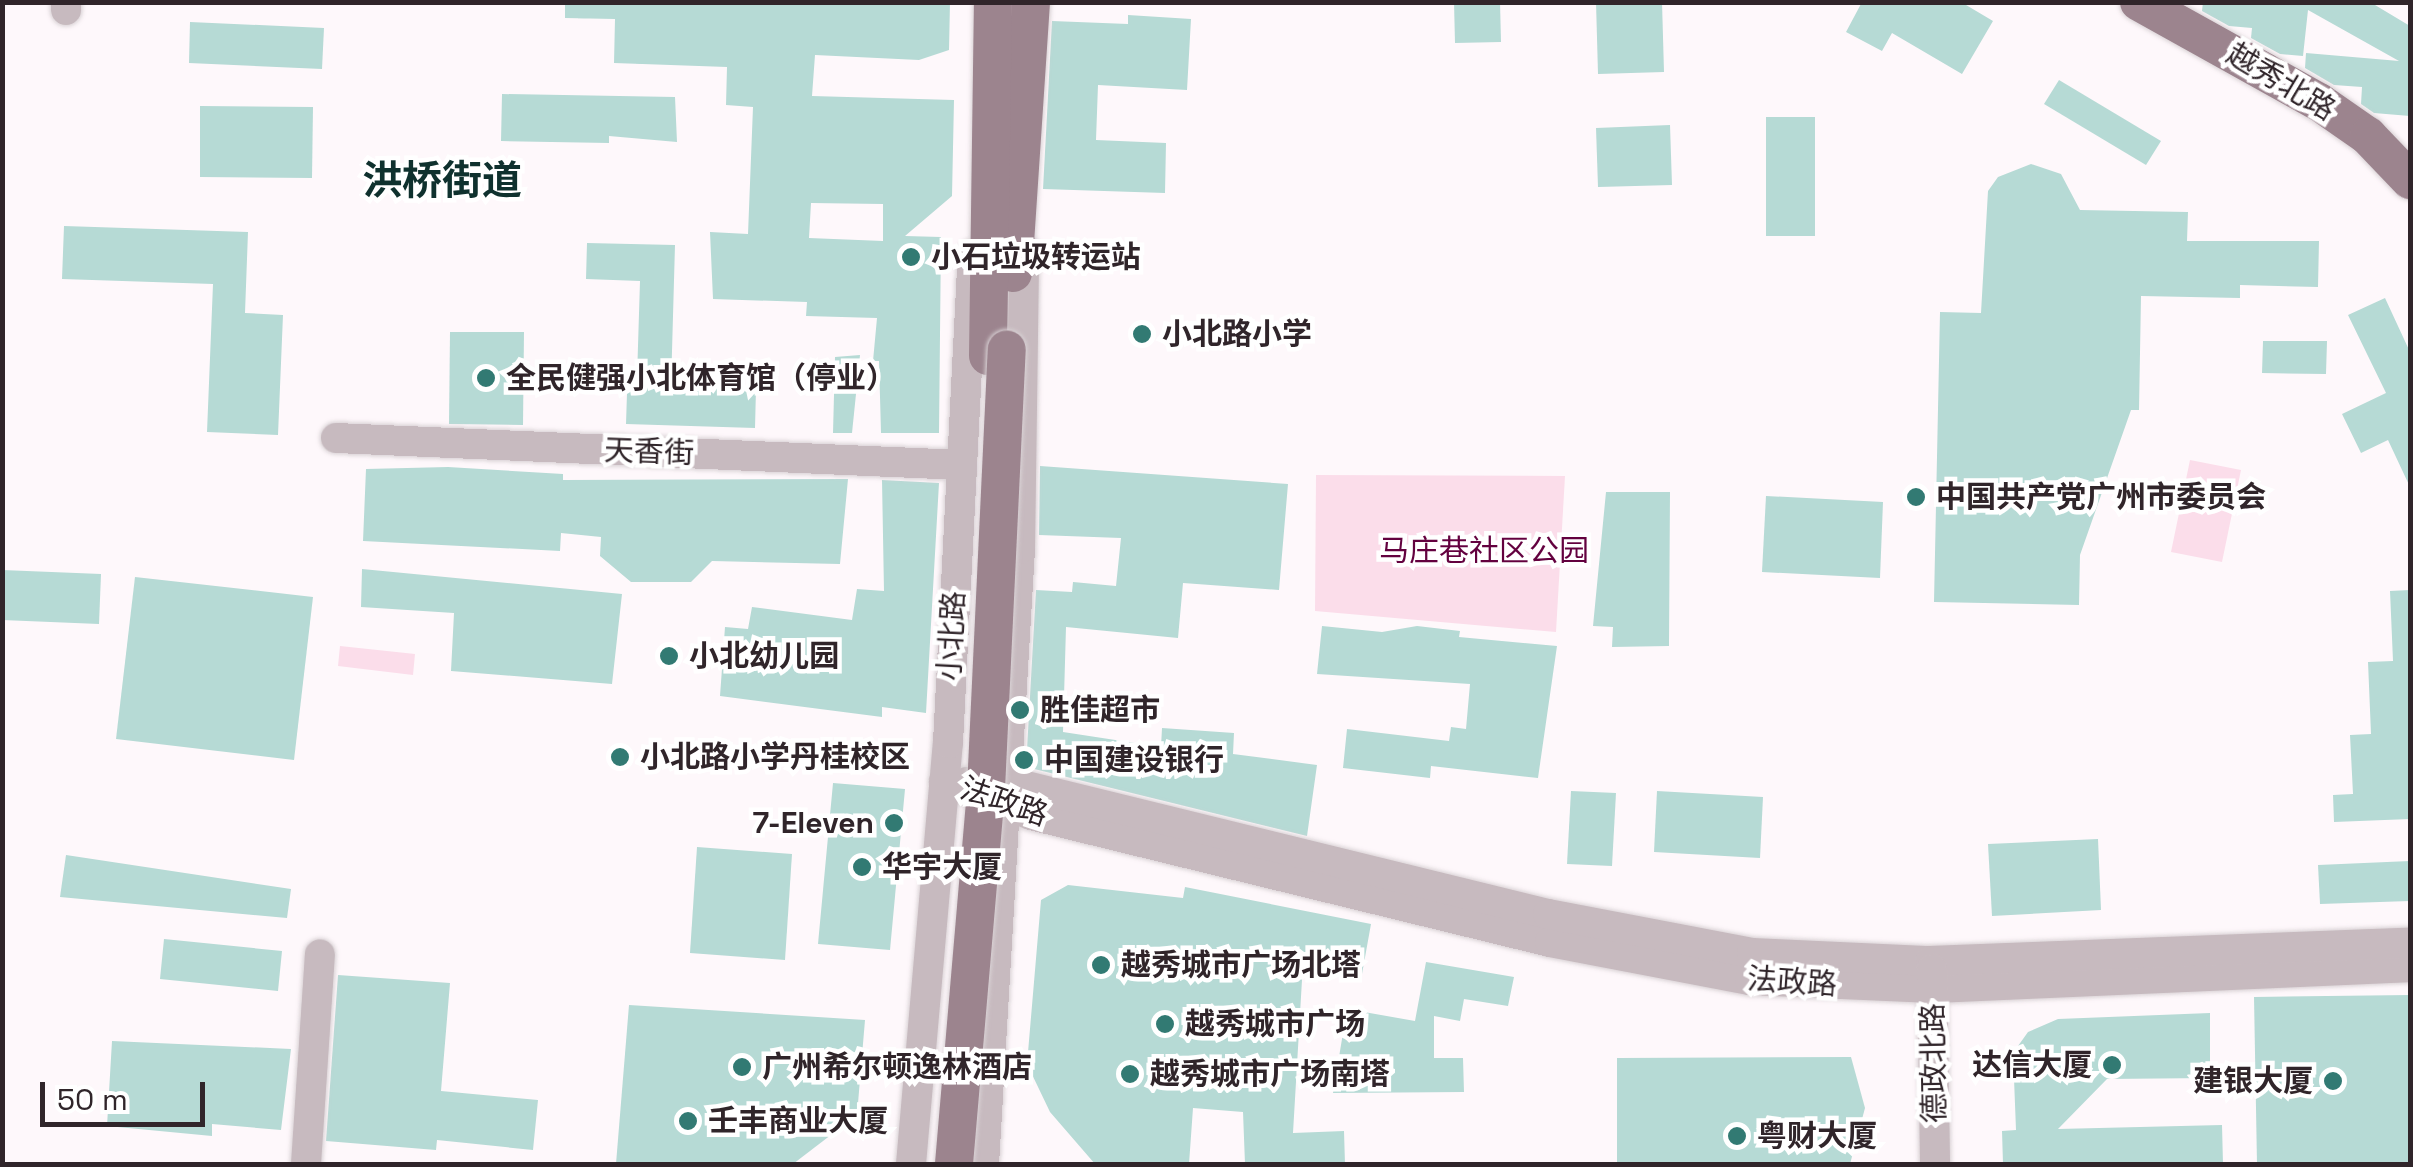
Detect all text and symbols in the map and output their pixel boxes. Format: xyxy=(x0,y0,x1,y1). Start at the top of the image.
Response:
street label: 越秀北路 xyxy=(2220,36,2342,128)
district label: 洪桥街道 xyxy=(362,157,522,205)
place label: 小石垃圾转运站 xyxy=(931,239,1141,275)
marker: 小石垃圾转运站 xyxy=(900,246,922,268)
place label: 小北路小学 xyxy=(1162,316,1312,352)
marker: 小北路小学 xyxy=(1131,323,1153,345)
place label: 全民健强小北体育馆（停业） xyxy=(506,360,896,396)
marker: 全民健强小北体育馆（停业） xyxy=(475,367,497,389)
street label: 天香街 xyxy=(603,432,695,472)
place label: 中国共产党广州市委员会 xyxy=(1936,479,2266,515)
marker: 中国共产党广州市委员会 xyxy=(1905,486,1927,508)
park label: 马庄巷社区公园 xyxy=(1379,533,1589,569)
street label: 小北路 xyxy=(932,590,972,682)
place label: 小北幼儿园 xyxy=(689,638,839,674)
marker: 小北幼儿园 xyxy=(658,645,680,667)
place label: 胜佳超市 xyxy=(1040,692,1160,728)
marker: 胜佳超市 xyxy=(1009,699,1031,721)
place label: 小北路小学丹桂校区 xyxy=(640,739,910,775)
place label: 中国建设银行 xyxy=(1044,742,1224,778)
marker: 小北路小学丹桂校区 xyxy=(609,746,631,768)
marker: 中国建设银行 xyxy=(1013,749,1035,771)
street label: 法政路 xyxy=(956,770,1052,834)
place label: 7-Eleven xyxy=(752,805,874,841)
marker: 7-Eleven xyxy=(883,812,905,834)
place label: 华宇大厦 xyxy=(882,849,1002,885)
marker: 华宇大厦 xyxy=(851,856,873,878)
place label: 越秀城市广场北塔 xyxy=(1121,947,1361,983)
marker: 越秀城市广场北塔 xyxy=(1090,954,1112,976)
street label: 法政路 xyxy=(1746,961,1838,1003)
street label: 德政北路 xyxy=(1915,1003,1953,1123)
place label: 越秀城市广场 xyxy=(1185,1006,1365,1042)
marker: 越秀城市广场 xyxy=(1154,1013,1176,1035)
place label: 达信大厦 xyxy=(1972,1047,2092,1083)
place label: 广州希尔顿逸林酒店 xyxy=(762,1049,1032,1085)
marker: 达信大厦 xyxy=(2101,1054,2123,1076)
marker: 广州希尔顿逸林酒店 xyxy=(731,1056,753,1078)
place label: 越秀城市广场南塔 xyxy=(1150,1056,1390,1092)
scale bar xyxy=(45,1062,210,1124)
marker: 越秀城市广场南塔 xyxy=(1119,1063,1141,1085)
place label: 建银大厦 xyxy=(2193,1063,2313,1099)
marker: 建银大厦 xyxy=(2322,1070,2344,1092)
text: 50 m xyxy=(57,1080,128,1119)
place label: 壬丰商业大厦 xyxy=(708,1103,888,1139)
marker: 壬丰商业大厦 xyxy=(677,1110,699,1132)
place label: 粤财大厦 xyxy=(1757,1118,1877,1154)
marker: 粤财大厦 xyxy=(1726,1125,1748,1147)

